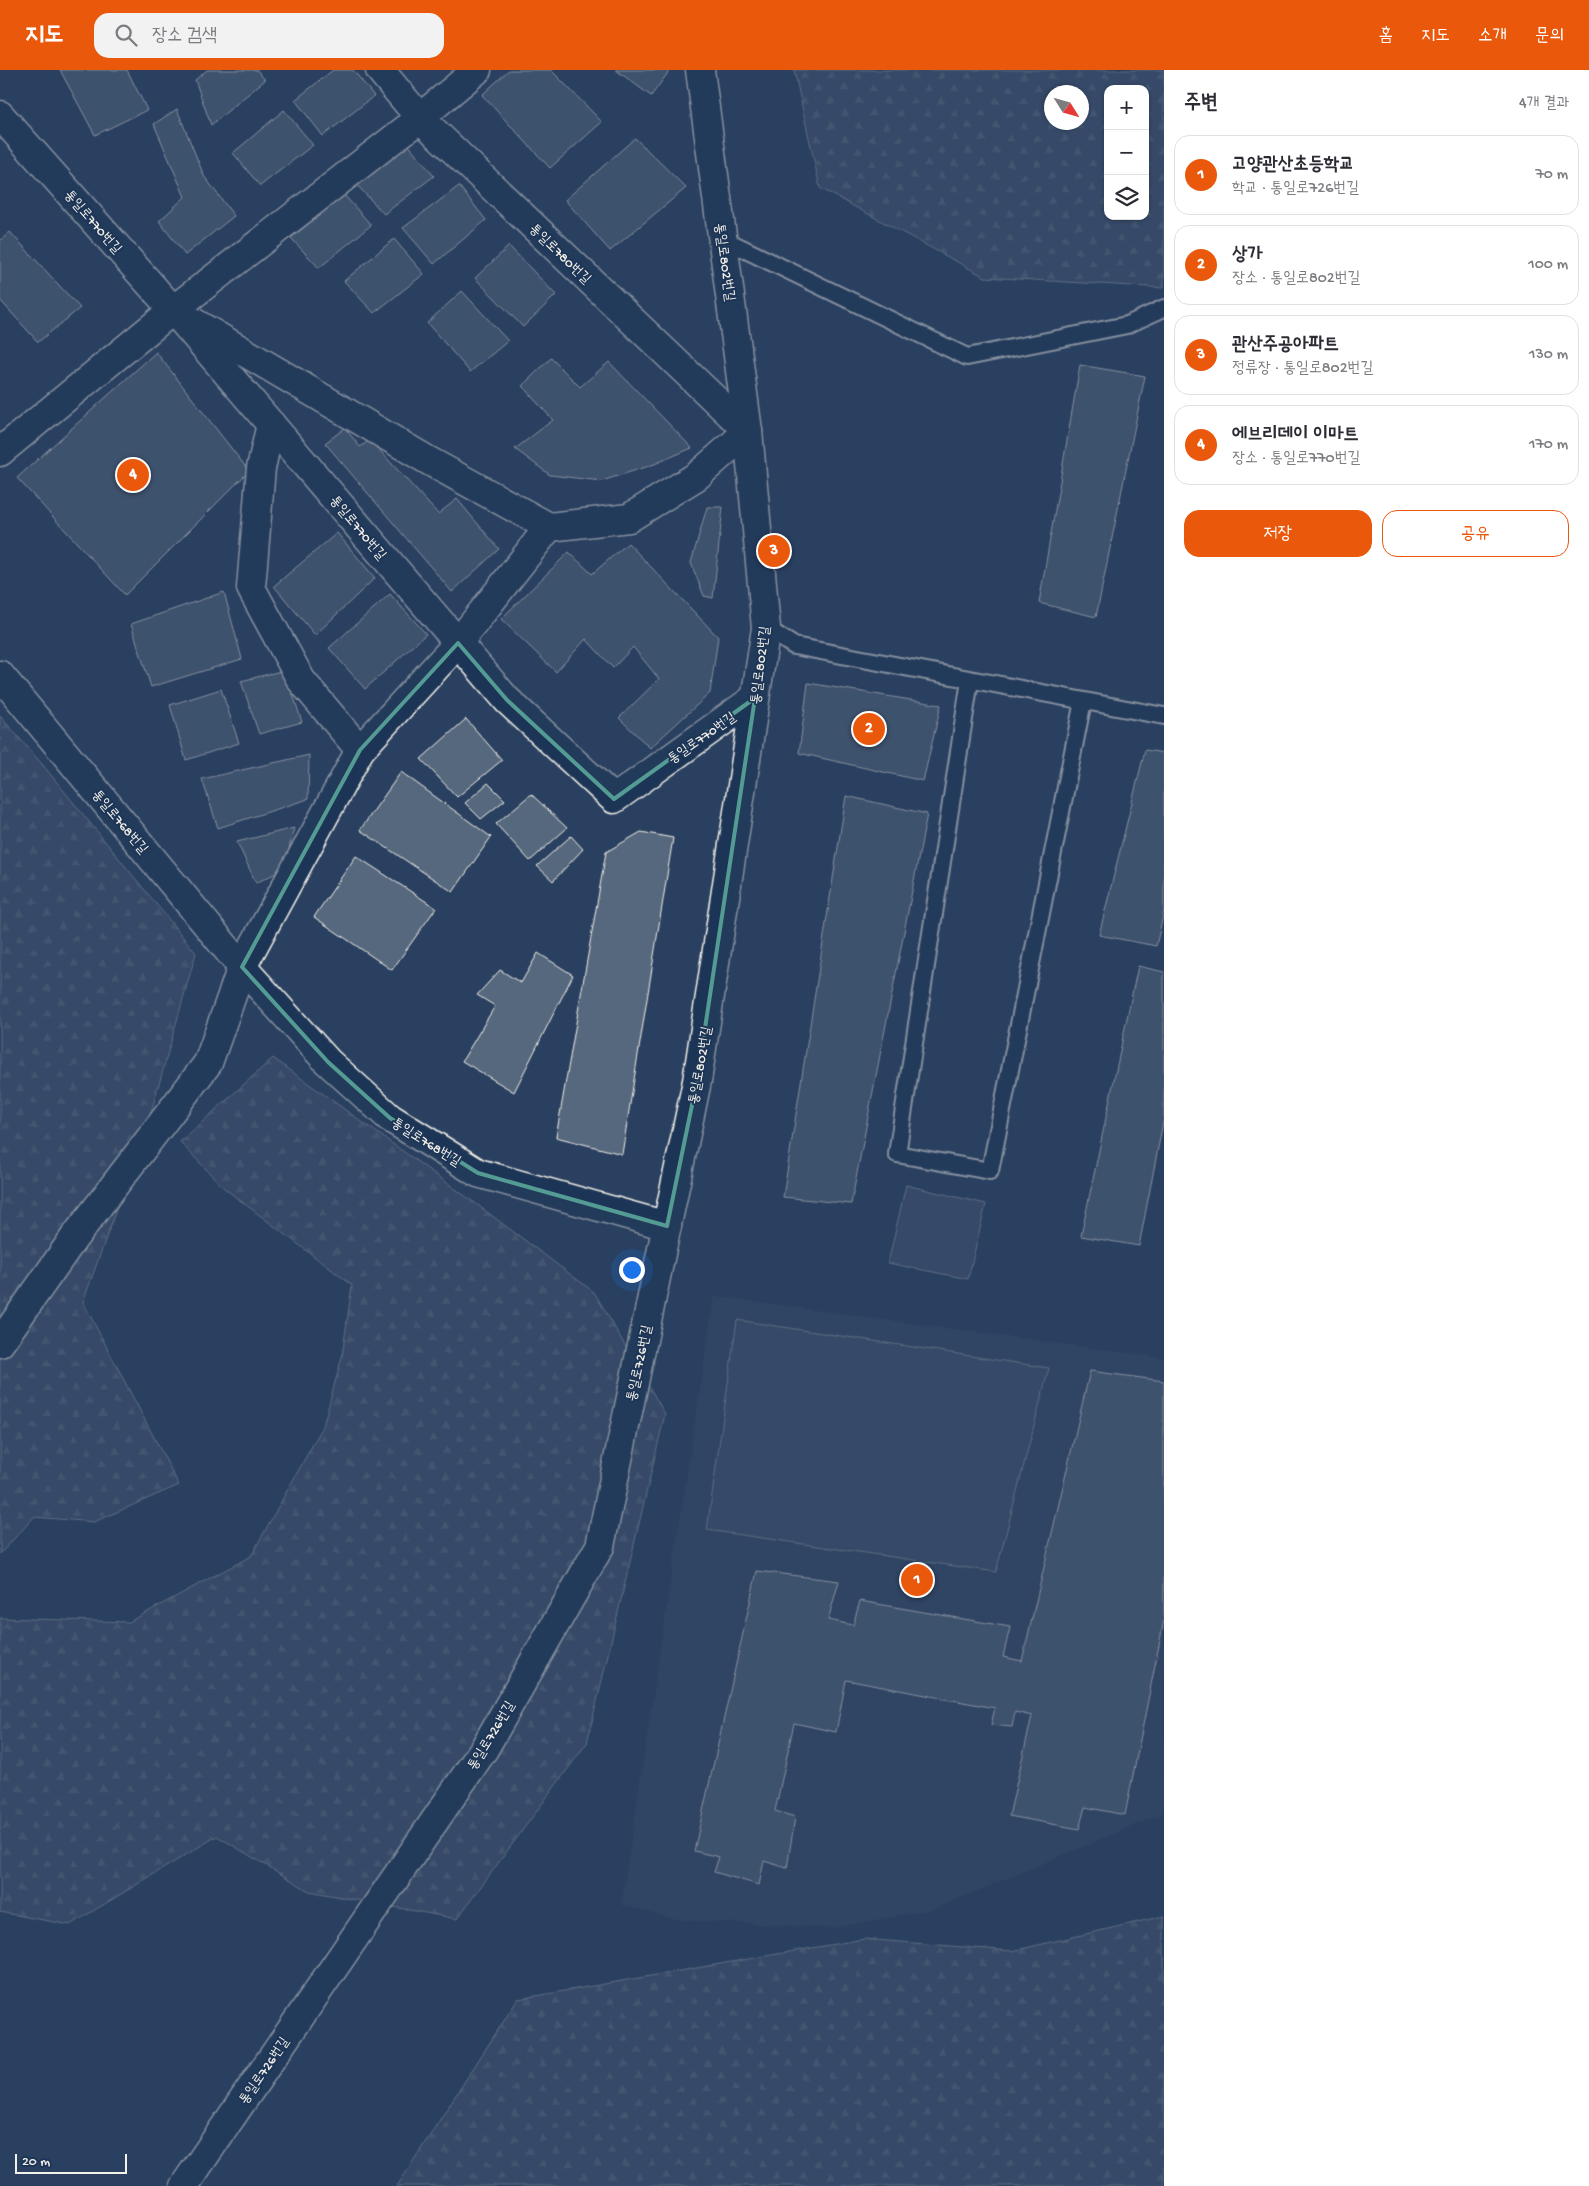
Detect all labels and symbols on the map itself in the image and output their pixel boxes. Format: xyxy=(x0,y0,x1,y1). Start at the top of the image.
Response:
north arrow xyxy=(1044,85,1089,130)
street label: 통일로770번길 xyxy=(60,187,125,259)
street label: 통일로780번길 xyxy=(525,221,594,289)
street label: 통일로802번길 xyxy=(710,222,738,303)
pin: 4 xyxy=(117,456,149,494)
street label: 통일로770번길 xyxy=(325,493,389,565)
pin: 3 xyxy=(758,532,790,570)
street label: 통일로802번길 xyxy=(748,624,775,705)
street label: 통일로770번길 xyxy=(665,709,740,769)
pin: 2 xyxy=(853,710,885,748)
street label: 통일로768번길 xyxy=(87,787,151,859)
street label: 통일로802번길 xyxy=(686,1024,717,1106)
street label: 통일로768번길 xyxy=(388,1115,464,1171)
your location xyxy=(619,1257,645,1283)
street label: 통일로726번길 xyxy=(624,1323,657,1403)
pin: 1 xyxy=(901,1561,933,1599)
street label: 통일로726번길 xyxy=(465,1698,520,1774)
street label: 통일로726번길 xyxy=(236,2034,294,2108)
scale bar xyxy=(15,2151,128,2174)

